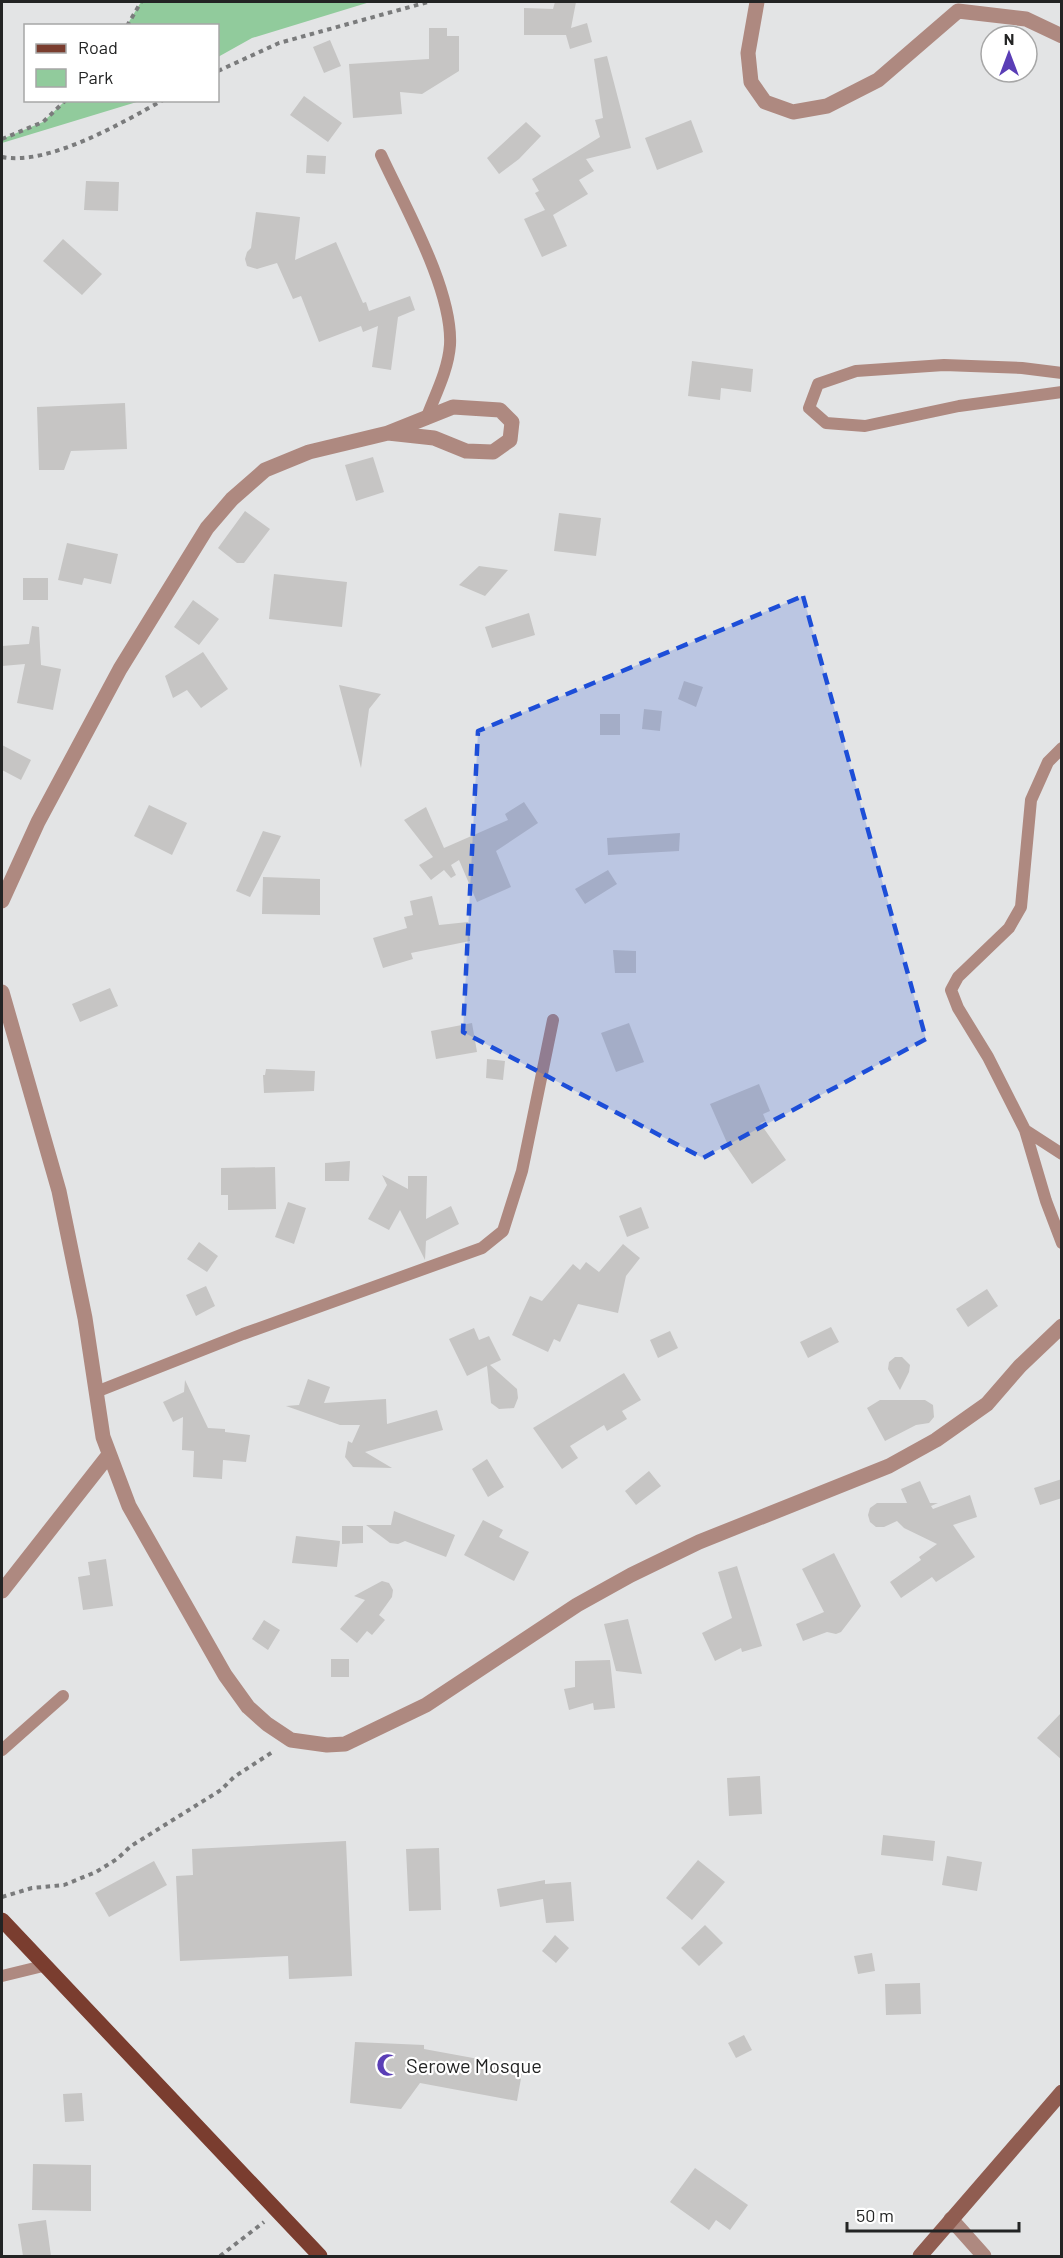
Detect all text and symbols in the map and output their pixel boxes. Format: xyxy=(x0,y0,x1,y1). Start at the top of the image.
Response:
legend xyxy=(24,24,219,102)
north arrow xyxy=(979,24,1039,84)
text: N xyxy=(1004,29,1014,48)
text: Road xyxy=(78,36,118,58)
text: Park xyxy=(78,66,113,88)
mosque icon: Serowe Mosque xyxy=(375,2052,401,2078)
place label: Serowe Mosque xyxy=(406,2053,542,2077)
scale bar xyxy=(847,2195,1020,2233)
text: 50 m xyxy=(856,2204,894,2226)

